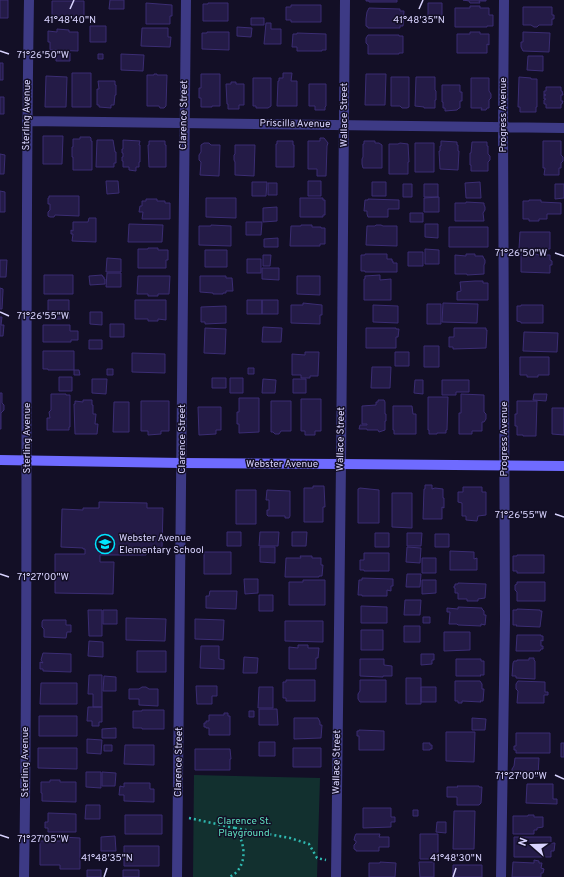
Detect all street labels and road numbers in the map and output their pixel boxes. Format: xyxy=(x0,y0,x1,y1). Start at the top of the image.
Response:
street label: Progress Avenue xyxy=(497,77,510,153)
street label: Sterling Avenue xyxy=(20,79,34,151)
street label: Clarence Street xyxy=(177,80,191,150)
street label: Wallace Street xyxy=(338,83,351,147)
street label: Priscilla Avenue xyxy=(260,117,330,131)
street label: Progress Avenue xyxy=(498,401,511,477)
street label: Sterling Avenue xyxy=(21,403,34,473)
street label: Clarence Street xyxy=(176,404,189,474)
street label: Wallace Street xyxy=(334,406,348,471)
street label: Webster Avenue xyxy=(246,458,318,471)
street label: Sterling Avenue xyxy=(19,727,32,797)
street label: Clarence Street xyxy=(172,727,186,797)
street label: Wallace Street xyxy=(330,729,344,794)

